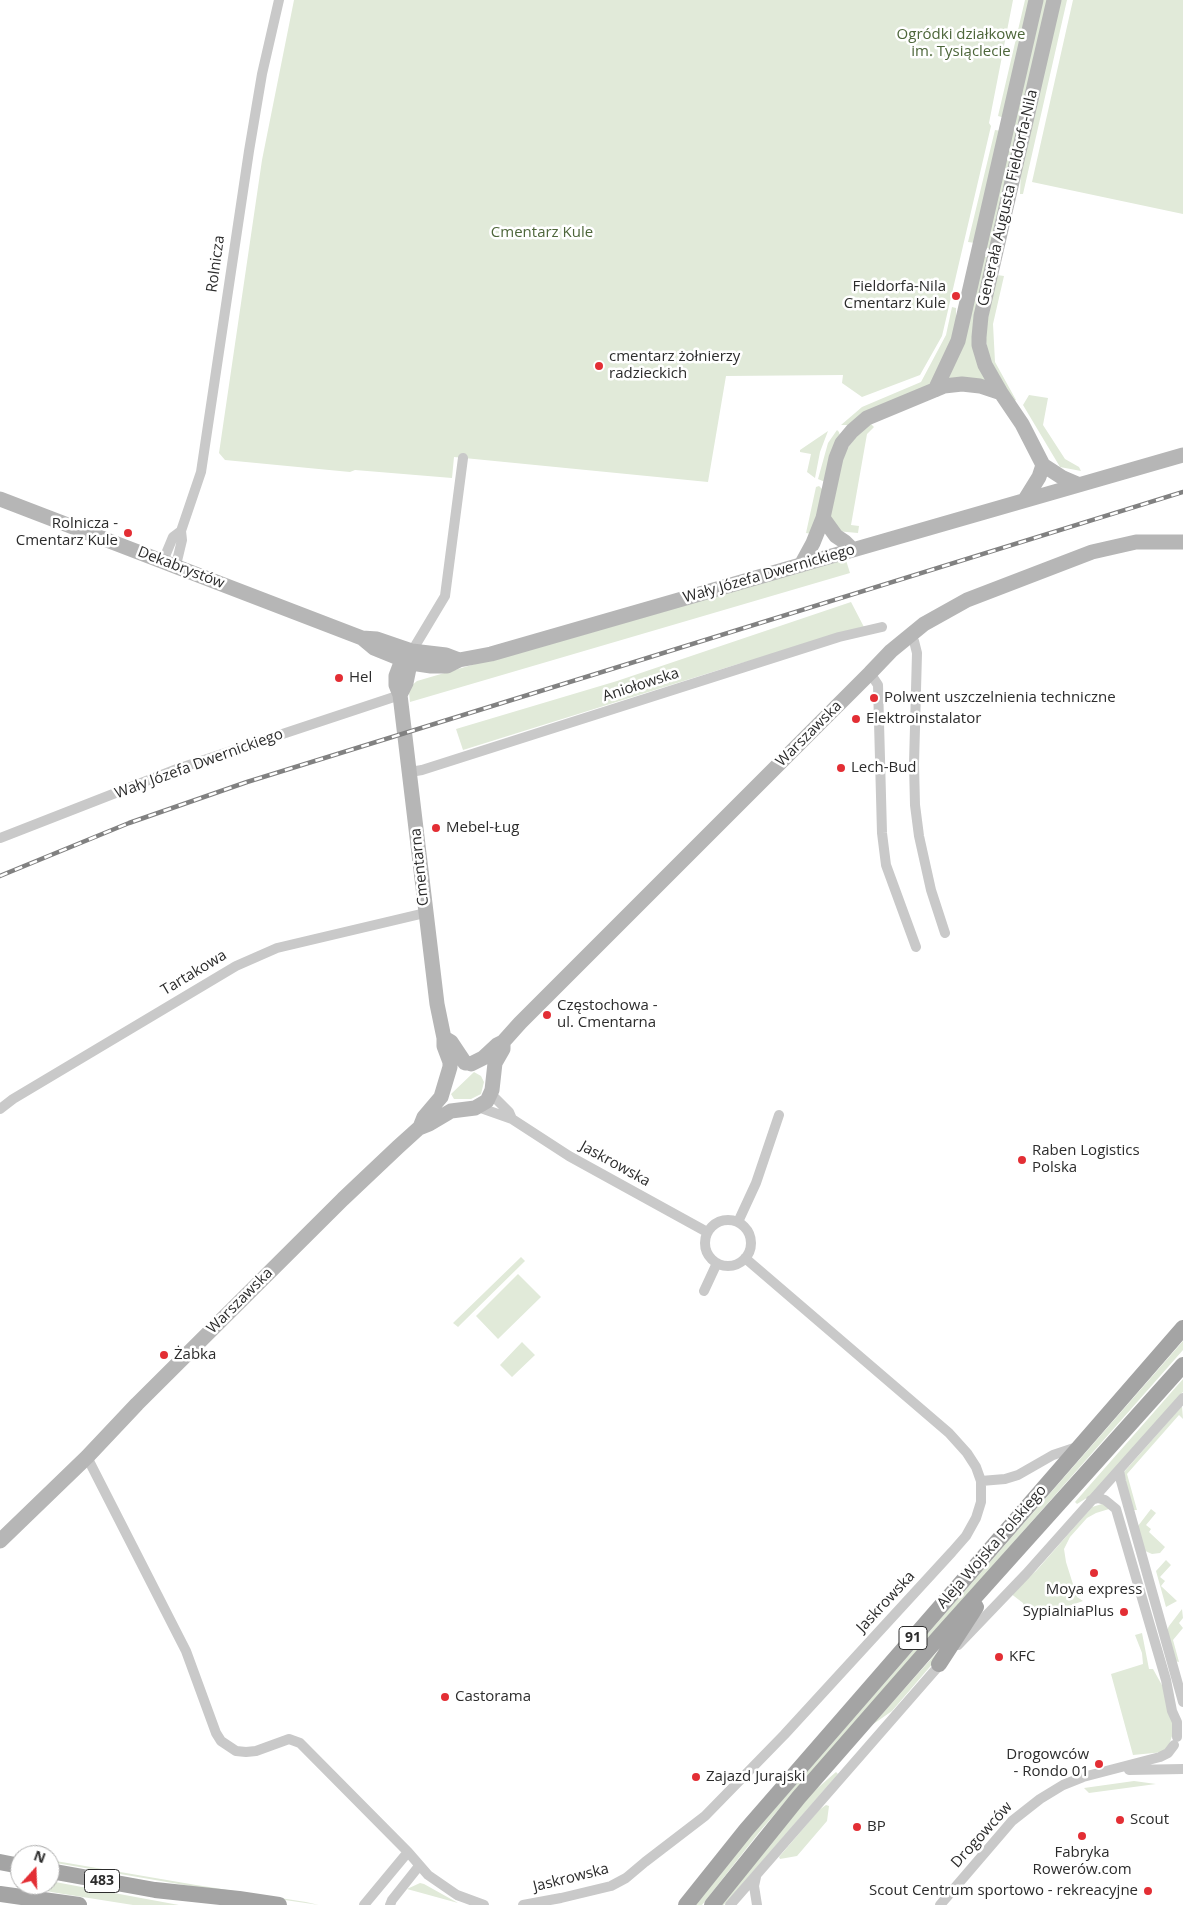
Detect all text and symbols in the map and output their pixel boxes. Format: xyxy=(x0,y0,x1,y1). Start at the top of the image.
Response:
park label: Ogródki działkowe im. Tysiąclecie xyxy=(897,26,1025,61)
street label: Generała Augusta Fieldorfa-Nila xyxy=(974,88,1042,308)
park label: Cmentarz Kule xyxy=(491,224,593,242)
street label: Rolnicza xyxy=(203,234,229,294)
place label: Fieldorfa-Nila Cmentarz Kule xyxy=(844,278,946,313)
marker: Fieldorfa-Nila Cmentarz Kule xyxy=(950,290,962,302)
place label: cmentarz żołnierzy radzieckich xyxy=(609,348,740,383)
marker: cmentarz żołnierzy radzieckich xyxy=(593,360,605,372)
place label: Rolnicza - Cmentarz Kule xyxy=(16,515,118,550)
marker: Rolnicza - Cmentarz Kule xyxy=(122,527,134,539)
street label: Wały Józefa Dwernickiego xyxy=(681,541,857,607)
street label: Dekabrystów xyxy=(135,543,227,593)
street label: Aniołowska xyxy=(601,664,681,706)
place label: Hel xyxy=(349,669,372,687)
marker: Hel xyxy=(333,672,345,684)
place label: Polwent uszczelnienia techniczne xyxy=(884,689,1116,707)
marker: Polwent uszczelnienia techniczne xyxy=(868,692,880,704)
street label: Warszawska xyxy=(772,697,846,771)
place label: Elektroinstalator xyxy=(866,710,981,728)
marker: Elektroinstalator xyxy=(850,713,862,725)
street label: Wały Józefa Dwernickiego xyxy=(112,725,286,803)
place label: Lech-Bud xyxy=(851,759,917,777)
marker: Lech-Bud xyxy=(835,762,847,774)
place label: Mebel-Ług xyxy=(446,819,519,837)
marker: Mebel-Ług xyxy=(430,822,442,834)
street label: Cmentarna xyxy=(407,827,433,907)
street label: Tartakowa xyxy=(158,946,230,1000)
place label: Częstochowa - ul. Cmentarna xyxy=(557,997,658,1032)
marker: Częstochowa - ul. Cmentarna xyxy=(541,1009,553,1021)
street label: Jaskrowska xyxy=(577,1137,653,1191)
place label: Raben Logistics Polska xyxy=(1032,1142,1140,1177)
marker: Raben Logistics Polska xyxy=(1016,1154,1028,1166)
street label: Warszawska xyxy=(203,1264,277,1338)
place label: Żabka xyxy=(174,1346,216,1364)
marker: Żabka xyxy=(158,1349,170,1361)
street label: Aleja Wojska Polskiego xyxy=(933,1482,1051,1612)
marker: Moya express xyxy=(1088,1567,1100,1579)
street label: Jaskrowska xyxy=(853,1568,919,1636)
place label: Moya express xyxy=(1046,1581,1142,1599)
place label: SypialniaPlus xyxy=(1023,1603,1114,1621)
marker: SypialniaPlus xyxy=(1118,1606,1130,1618)
road number: 91 xyxy=(899,1626,927,1650)
place label: KFC xyxy=(1009,1648,1035,1666)
marker: KFC xyxy=(993,1651,1005,1663)
place label: Castorama xyxy=(455,1688,531,1706)
marker: Castorama xyxy=(439,1691,451,1703)
place label: Drogowców - Rondo 01 xyxy=(1006,1746,1089,1781)
marker: Drogowców - Rondo 01 xyxy=(1093,1758,1105,1770)
place label: Zajazd Jurajski xyxy=(706,1768,805,1786)
marker: Zajazd Jurajski xyxy=(690,1771,702,1783)
street label: Drogowców xyxy=(948,1798,1016,1872)
place label: Scout xyxy=(1130,1811,1169,1829)
marker: Scout xyxy=(1114,1814,1126,1826)
place label: BP xyxy=(867,1818,886,1836)
marker: BP xyxy=(851,1821,863,1833)
marker: Fabryka Rowerów.com xyxy=(1076,1830,1088,1842)
place label: Fabryka Rowerów.com xyxy=(1032,1844,1132,1879)
north arrow xyxy=(10,1845,60,1895)
text: N xyxy=(31,1845,49,1867)
street label: Jaskrowska xyxy=(531,1860,611,1896)
road number: 483 xyxy=(84,1870,120,1892)
place label: Scout Centrum sportowo - rekreacyjne xyxy=(869,1882,1138,1900)
marker: Scout Centrum sportowo - rekreacyjne xyxy=(1142,1885,1154,1897)

